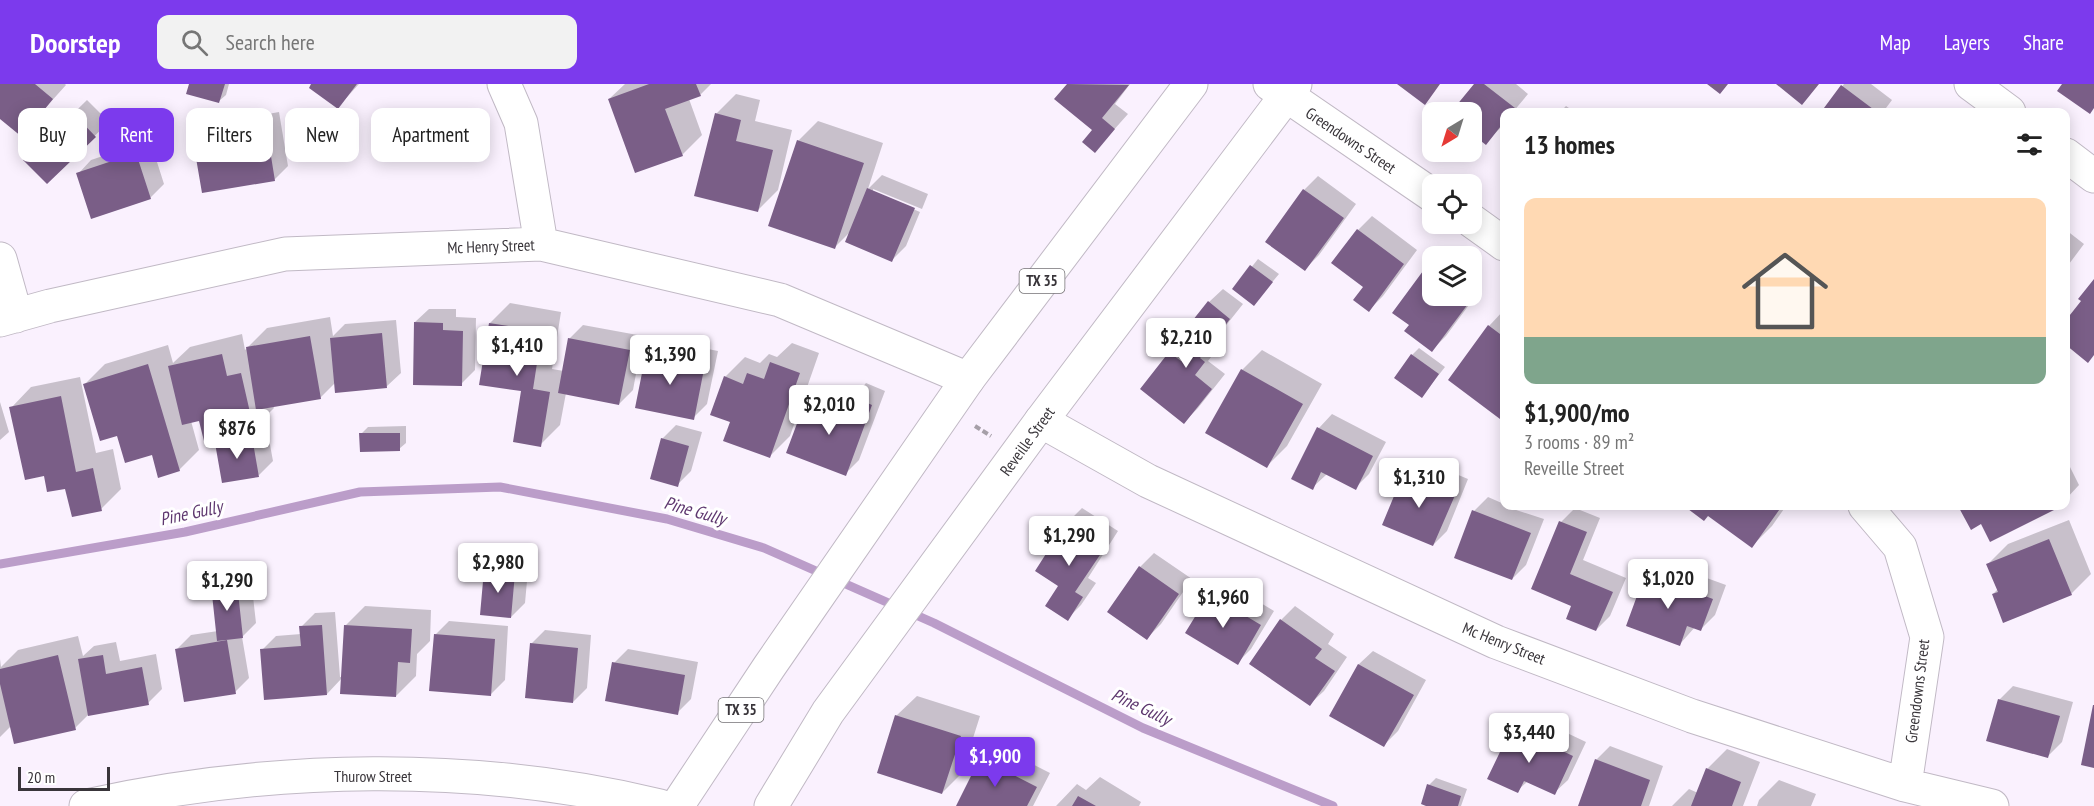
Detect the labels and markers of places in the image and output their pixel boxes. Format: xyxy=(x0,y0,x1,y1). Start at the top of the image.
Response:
pin: $2,210 xyxy=(1137,318,1235,369)
pin: $1,410 xyxy=(468,326,566,377)
pin: $1,390 xyxy=(621,335,719,386)
pin: $2,010 xyxy=(780,385,878,436)
pin: $876 xyxy=(201,409,273,460)
pin: $1,310 xyxy=(1370,458,1468,509)
pin: $1,290 xyxy=(1020,516,1118,567)
pin: $2,980 xyxy=(449,543,547,594)
pin: $1,020 xyxy=(1619,559,1717,610)
pin: $1,290 xyxy=(178,561,276,612)
pin: $1,960 xyxy=(1174,578,1272,629)
pin: $3,440 xyxy=(1480,713,1578,764)
pin: $1,900 xyxy=(946,737,1044,788)

